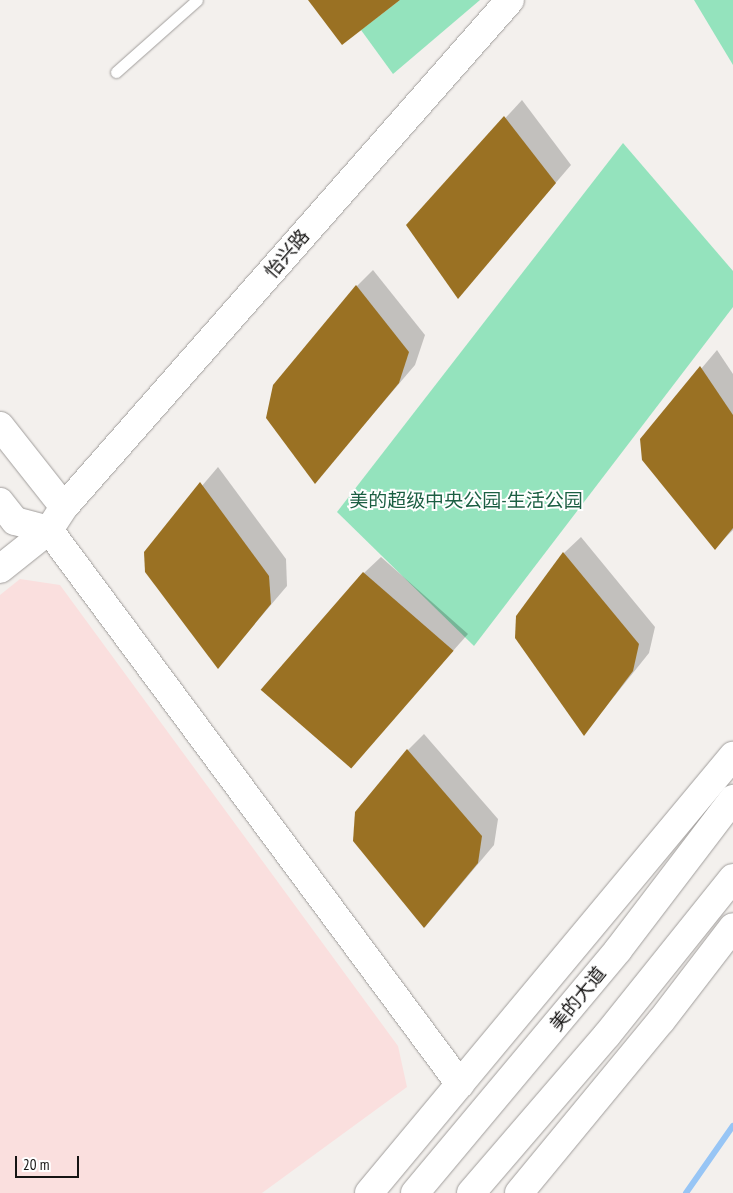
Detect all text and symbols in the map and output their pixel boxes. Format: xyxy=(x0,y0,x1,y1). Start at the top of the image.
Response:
street label: 怡兴路 xyxy=(260,225,314,283)
park label: 美的超级中央公园-生活公园 xyxy=(349,490,583,512)
street label: 美的大道 xyxy=(545,962,611,1036)
scale bar xyxy=(18,1146,81,1178)
text: 20 m xyxy=(23,1155,49,1174)

